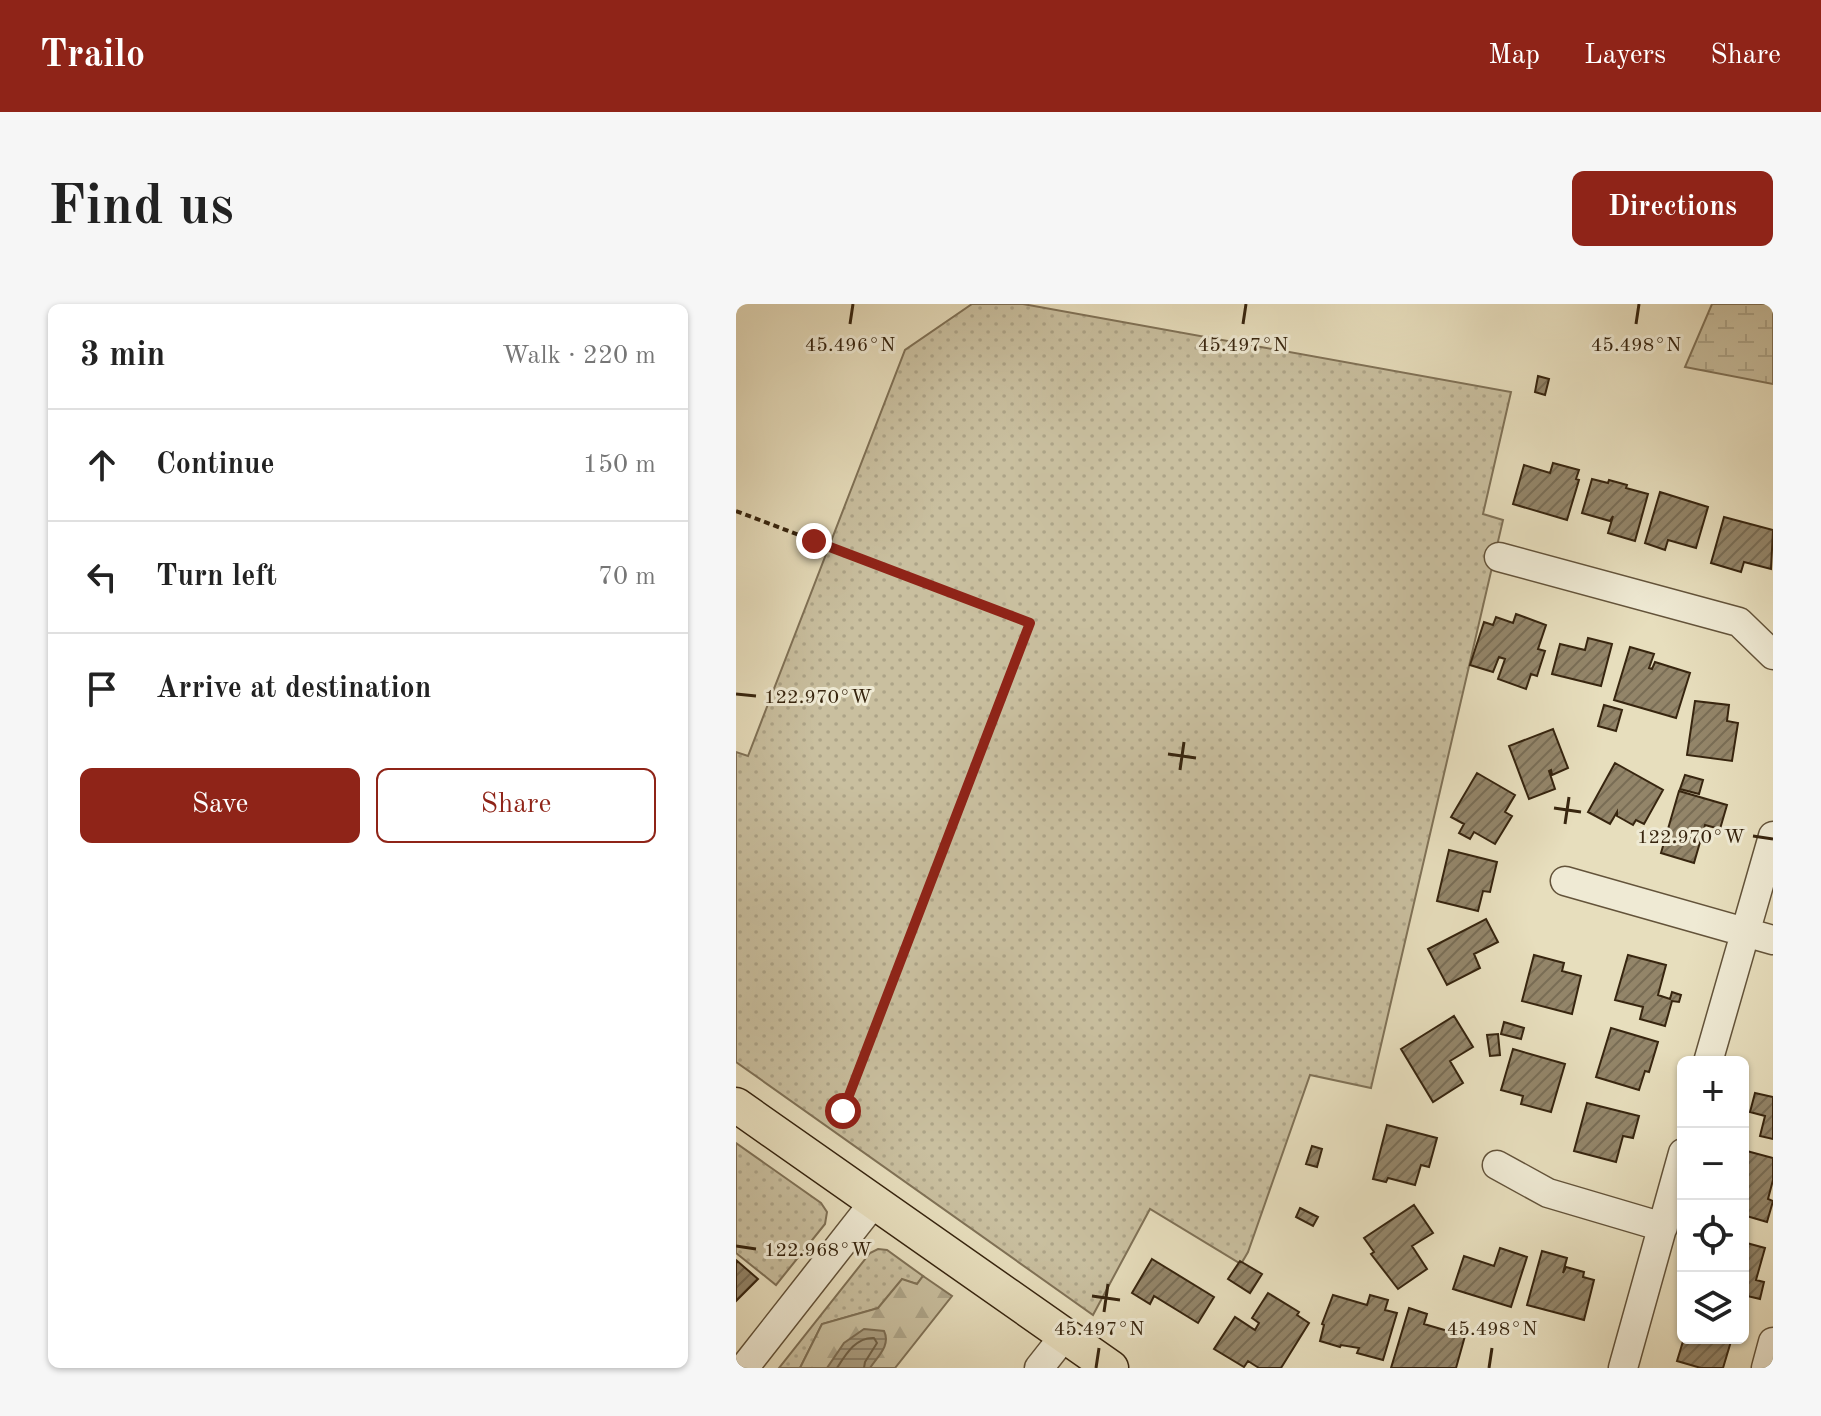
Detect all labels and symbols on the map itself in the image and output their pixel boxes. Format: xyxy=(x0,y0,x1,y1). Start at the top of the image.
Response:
text: 45.496°N xyxy=(805,336,895,356)
text: 45.497°N xyxy=(1198,336,1288,356)
text: 45.498°N xyxy=(1591,336,1681,356)
route end xyxy=(796,523,832,559)
text: 122.970°W xyxy=(764,688,872,708)
text: 122.970°W xyxy=(1637,828,1745,848)
route start xyxy=(825,1093,861,1129)
text: 122.968°W xyxy=(764,1241,872,1261)
text: 45.497°N xyxy=(1054,1320,1144,1340)
text: 45.498°N xyxy=(1447,1320,1537,1340)

